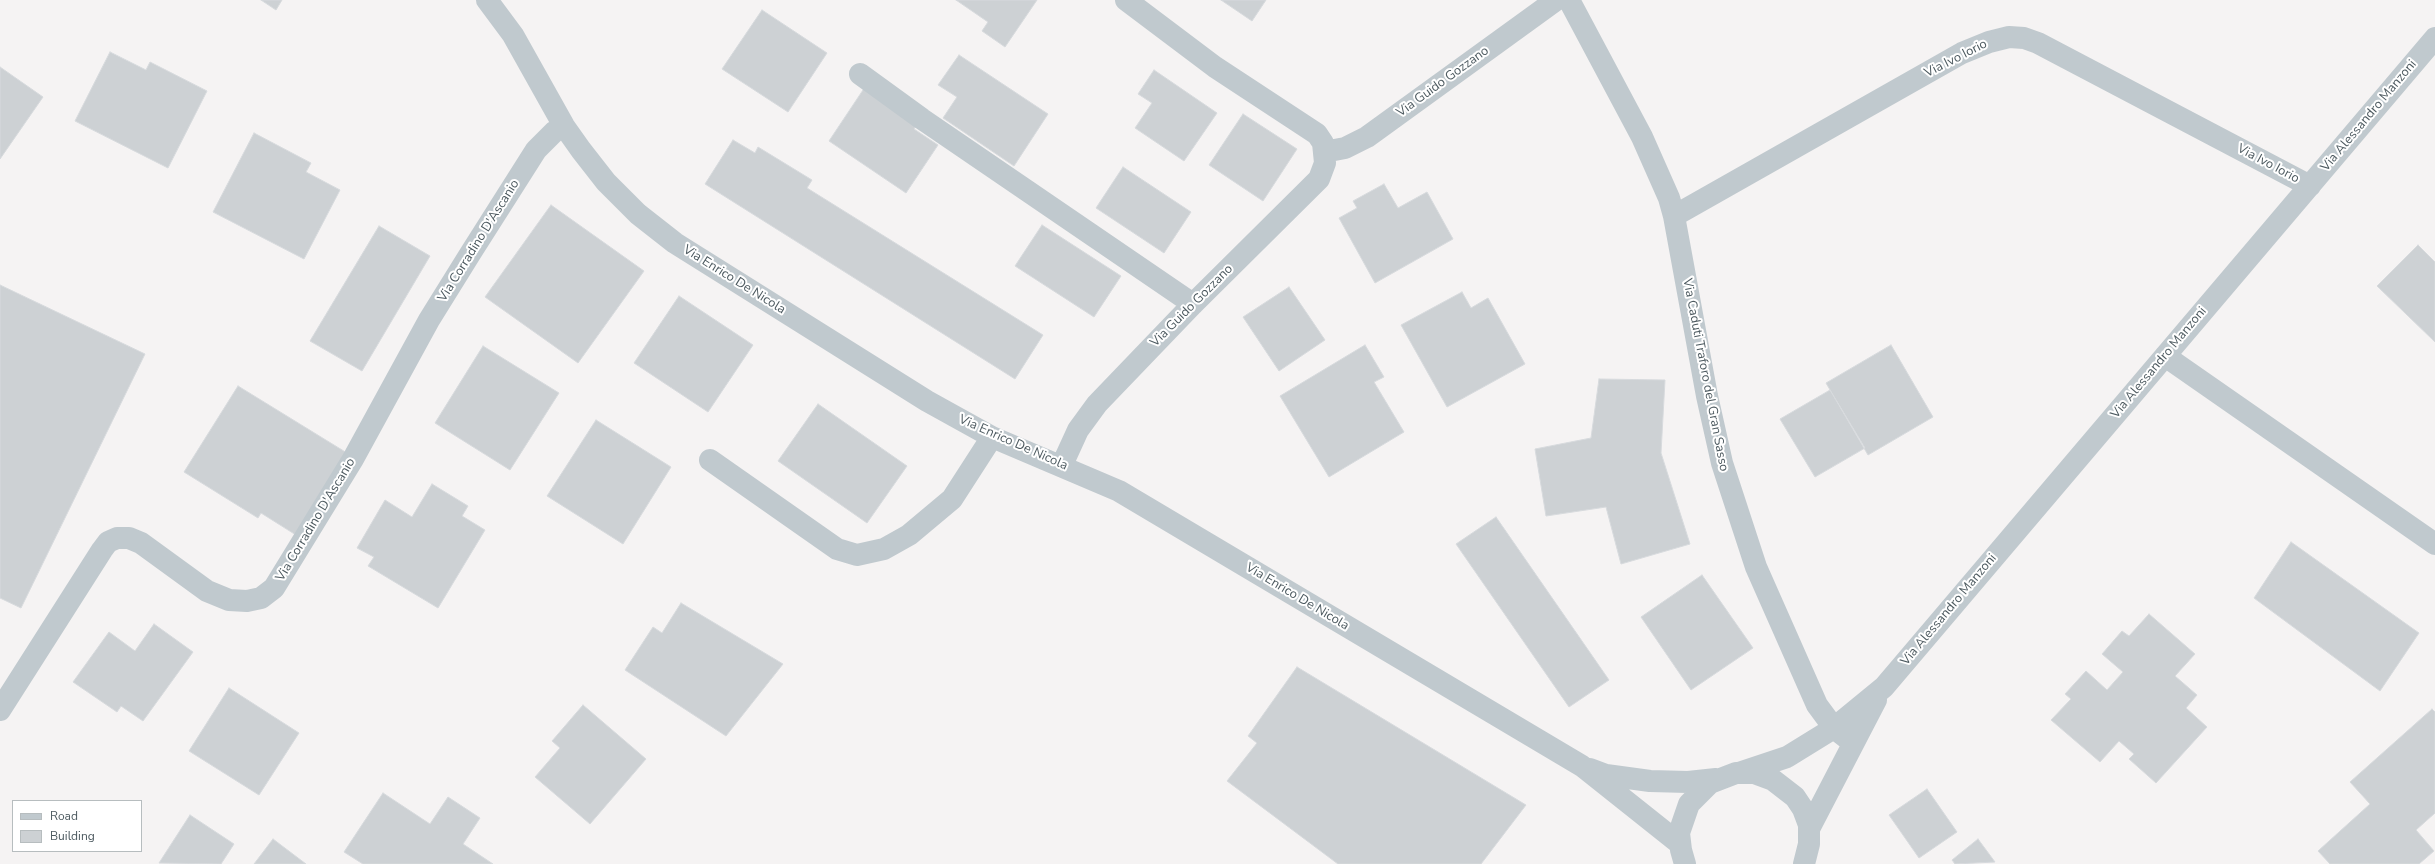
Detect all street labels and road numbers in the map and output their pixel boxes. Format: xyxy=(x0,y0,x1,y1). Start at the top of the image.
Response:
street label: Via Ivo Iorio xyxy=(1922,37,1990,81)
street label: Via Guido Gozzano xyxy=(1394,43,1492,121)
street label: Via Alessandro Manzoni xyxy=(2318,57,2420,175)
street label: Via Ivo Iorio xyxy=(2234,141,2302,187)
street label: Via Corradino D'Ascanio xyxy=(435,177,523,305)
street label: Via Enrico De Nicola xyxy=(680,242,788,318)
street label: Via Guido Gozzano xyxy=(1148,262,1236,350)
street label: Via Caduti Traforo del Gran Sasso xyxy=(1679,277,1731,473)
street label: Via Alessandro Manzoni xyxy=(2108,304,2210,422)
street label: Via Enrico De Nicola xyxy=(956,412,1070,474)
street label: Via Corradino D'Ascanio xyxy=(273,456,359,584)
street label: Via Alessandro Manzoni xyxy=(1898,551,2000,669)
street label: Via Enrico De Nicola xyxy=(1243,560,1351,634)

